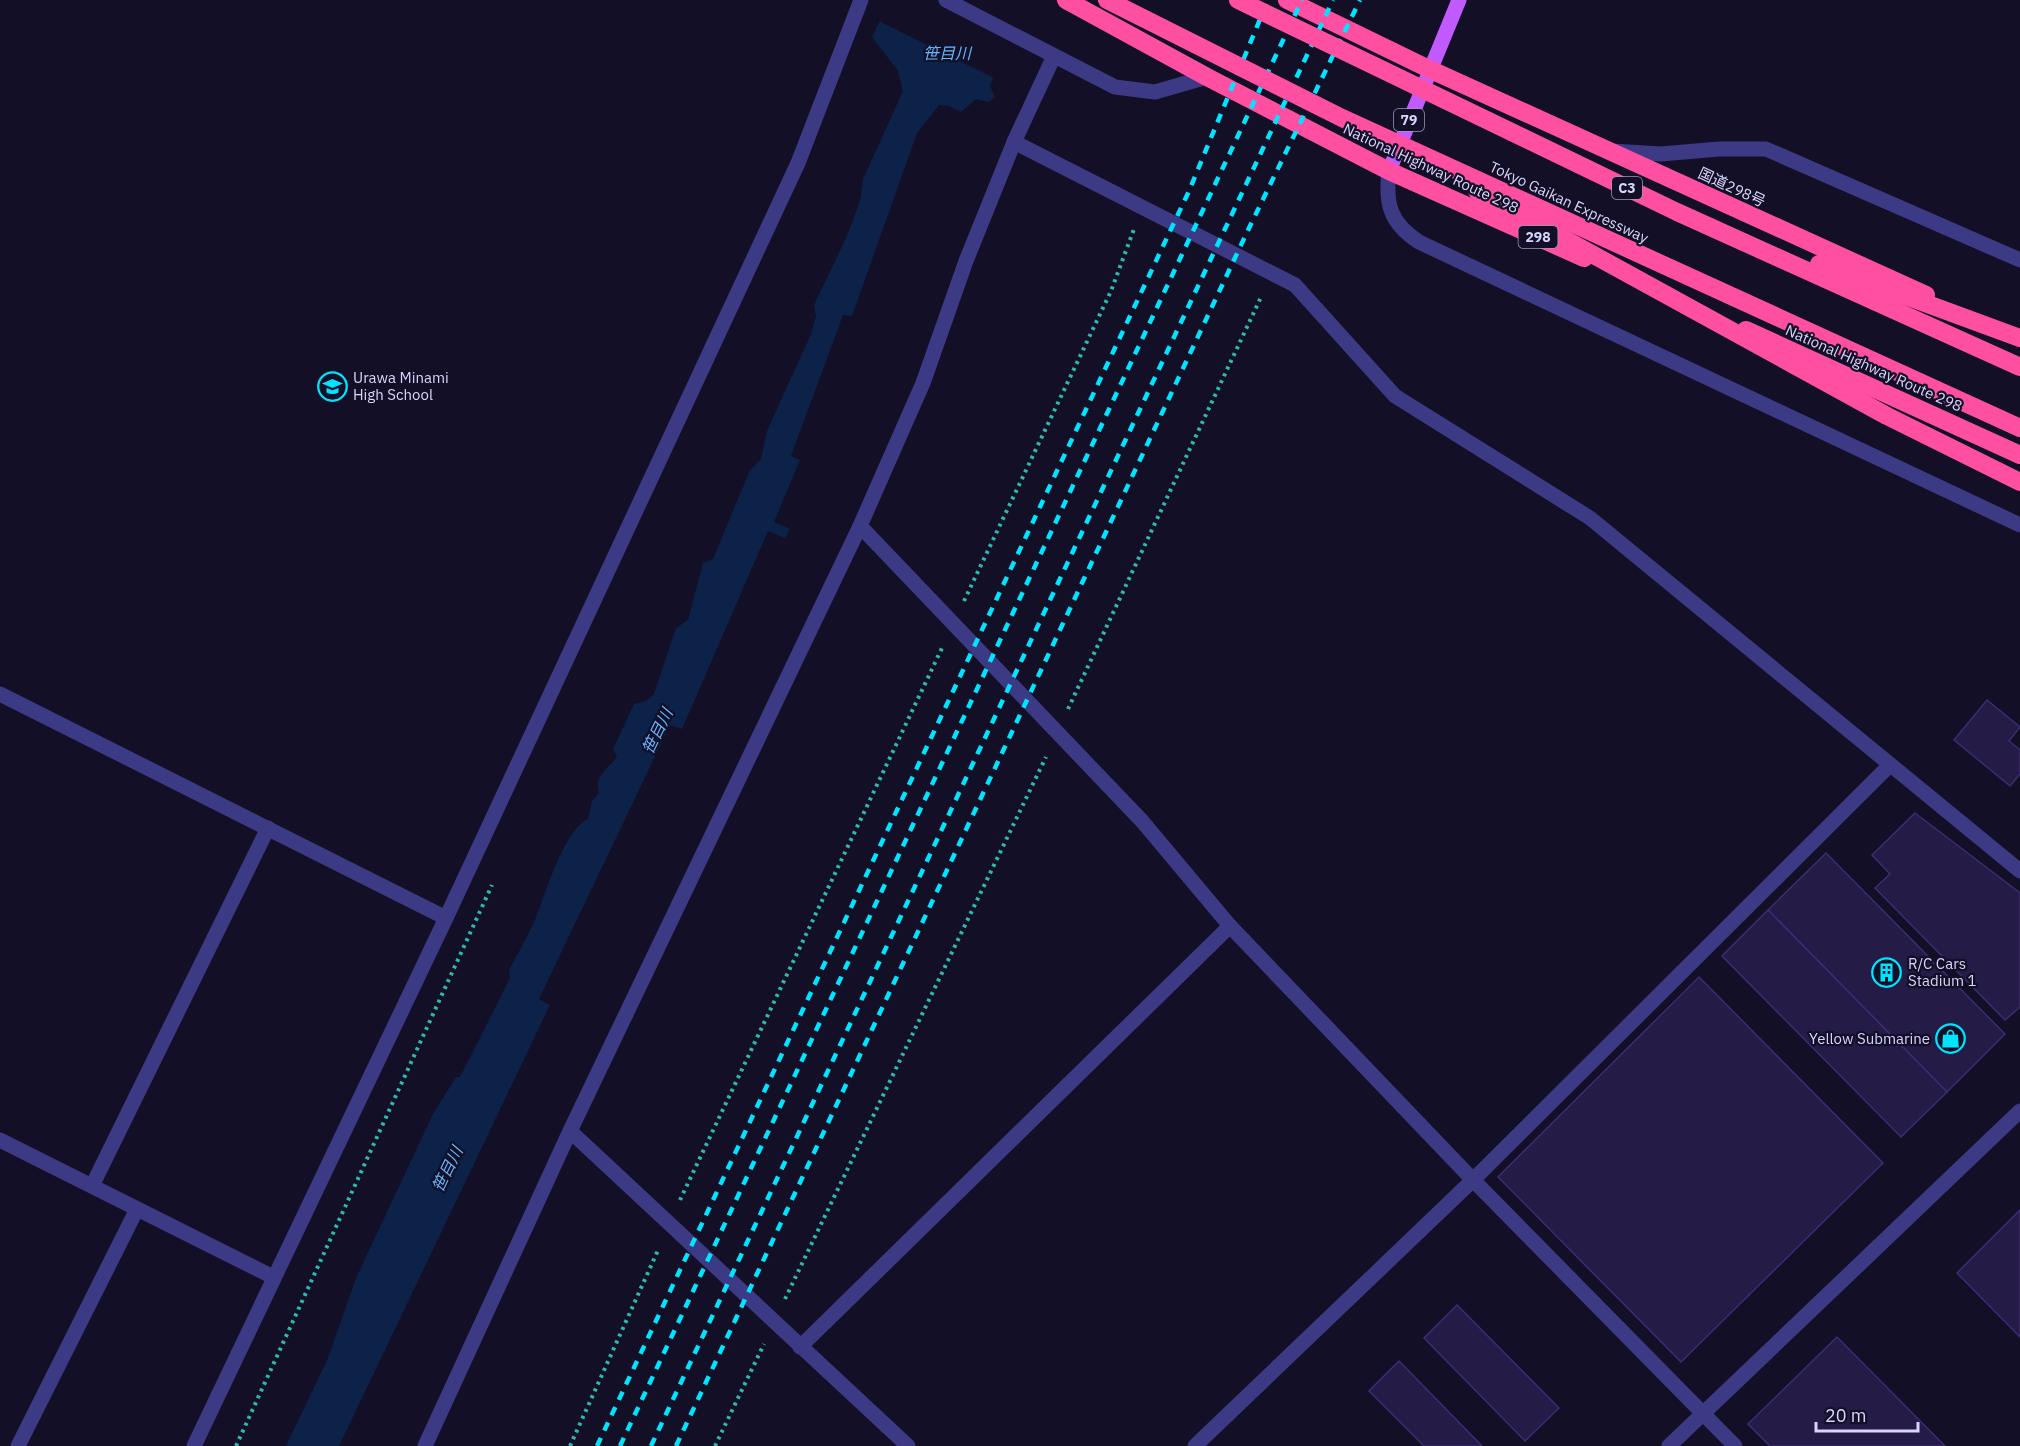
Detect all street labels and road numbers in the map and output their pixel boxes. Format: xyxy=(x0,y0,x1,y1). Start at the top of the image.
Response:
road number: 79 xyxy=(1394,109,1424,131)
street label: National Highway Route 298 xyxy=(1340,119,1522,217)
street label: Tokyo Gaikan Expressway xyxy=(1486,157,1652,247)
street label: 国道298号 xyxy=(1695,163,1769,211)
road number: C3 xyxy=(1612,177,1642,199)
road number: 298 xyxy=(1518,226,1558,248)
street label: National Highway Route 298 xyxy=(1783,320,1965,416)

